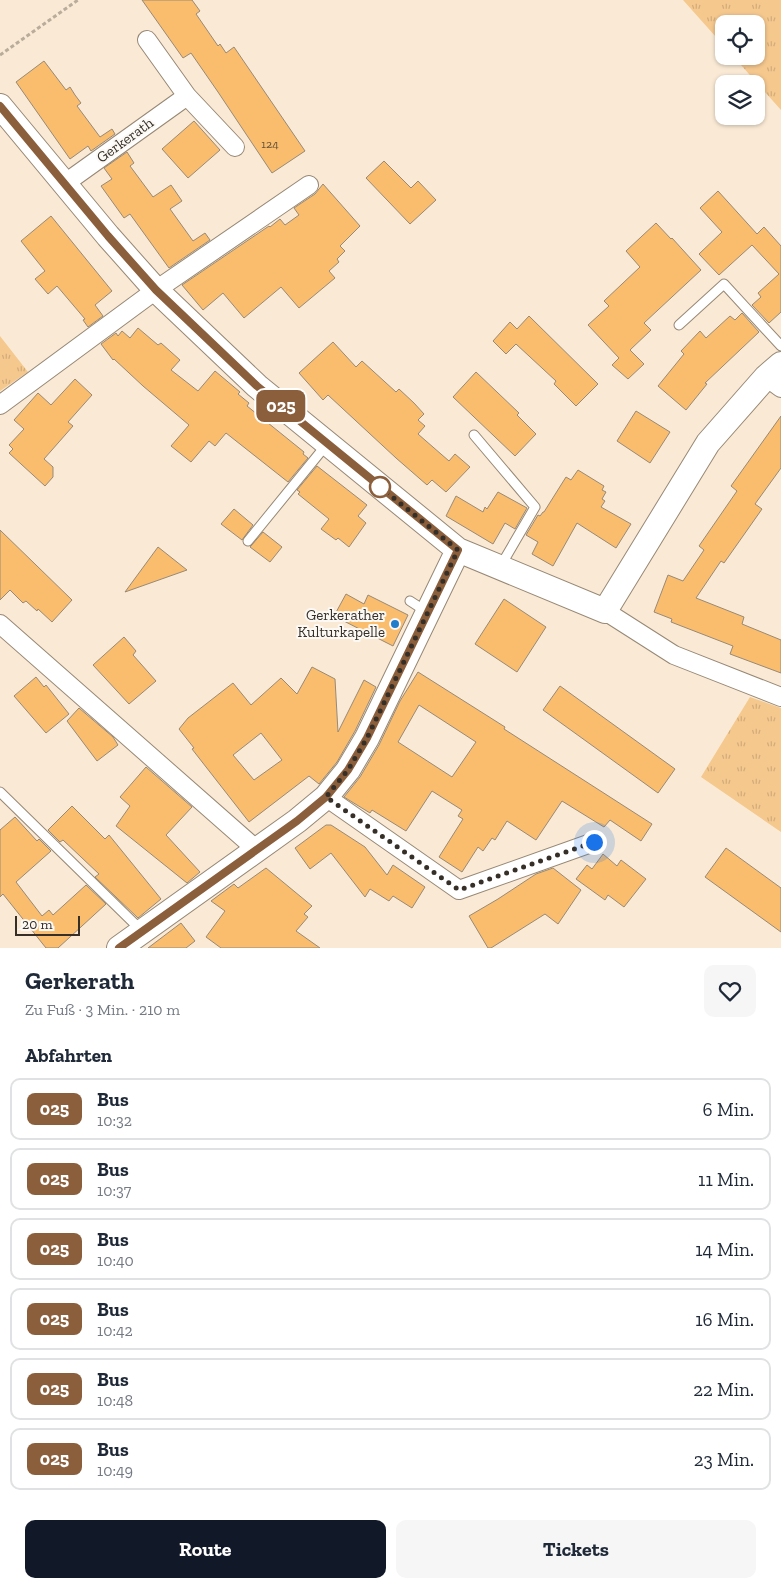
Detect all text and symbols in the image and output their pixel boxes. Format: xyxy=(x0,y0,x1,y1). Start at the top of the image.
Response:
map controls xyxy=(715,15,765,125)
button: locate xyxy=(715,15,765,65)
button: layers xyxy=(715,75,765,125)
street label: Gerkerath xyxy=(93,113,157,167)
house number: 124 xyxy=(261,137,279,151)
line badge: 025 xyxy=(252,390,310,422)
text: 025 xyxy=(266,395,296,417)
unlabelled marker xyxy=(369,476,391,498)
place label: Gerkerather Kulturkapelle xyxy=(298,606,385,641)
marker: Gerkerather Kulturkapelle xyxy=(389,618,401,630)
your location xyxy=(582,830,607,855)
scale bar xyxy=(15,913,80,936)
text: 20 m xyxy=(22,916,53,933)
button: heart xyxy=(704,965,756,1017)
text: Gerkerath xyxy=(25,966,134,995)
text: Zu Fuß · 3 Min. · 210 m xyxy=(25,1000,180,1019)
text: Abfahrten xyxy=(25,1044,112,1067)
text: Bus xyxy=(97,1088,129,1111)
text: 025 xyxy=(40,1098,69,1120)
text: 6 Min. xyxy=(703,1098,754,1121)
text: 10:32 xyxy=(97,1111,132,1130)
text: Bus xyxy=(97,1158,129,1181)
text: 025 xyxy=(40,1168,69,1190)
text: 11 Min. xyxy=(698,1168,754,1191)
text: 10:37 xyxy=(97,1181,131,1200)
text: Bus xyxy=(97,1228,129,1251)
text: 025 xyxy=(40,1238,69,1260)
text: 14 Min. xyxy=(695,1238,754,1261)
text: 10:40 xyxy=(97,1251,134,1270)
text: Bus xyxy=(97,1298,129,1321)
text: 025 xyxy=(40,1308,69,1330)
text: 16 Min. xyxy=(695,1308,754,1331)
text: 10:42 xyxy=(97,1321,133,1340)
text: Bus xyxy=(97,1368,129,1391)
text: 025 xyxy=(40,1378,69,1400)
text: 22 Min. xyxy=(693,1378,754,1401)
text: 10:48 xyxy=(97,1391,133,1410)
text: Bus xyxy=(97,1438,129,1461)
text: 025 xyxy=(40,1448,69,1470)
text: 23 Min. xyxy=(694,1448,754,1471)
text: 10:49 xyxy=(97,1461,133,1480)
button: Route xyxy=(25,1520,386,1578)
button: Tickets xyxy=(396,1520,756,1578)

